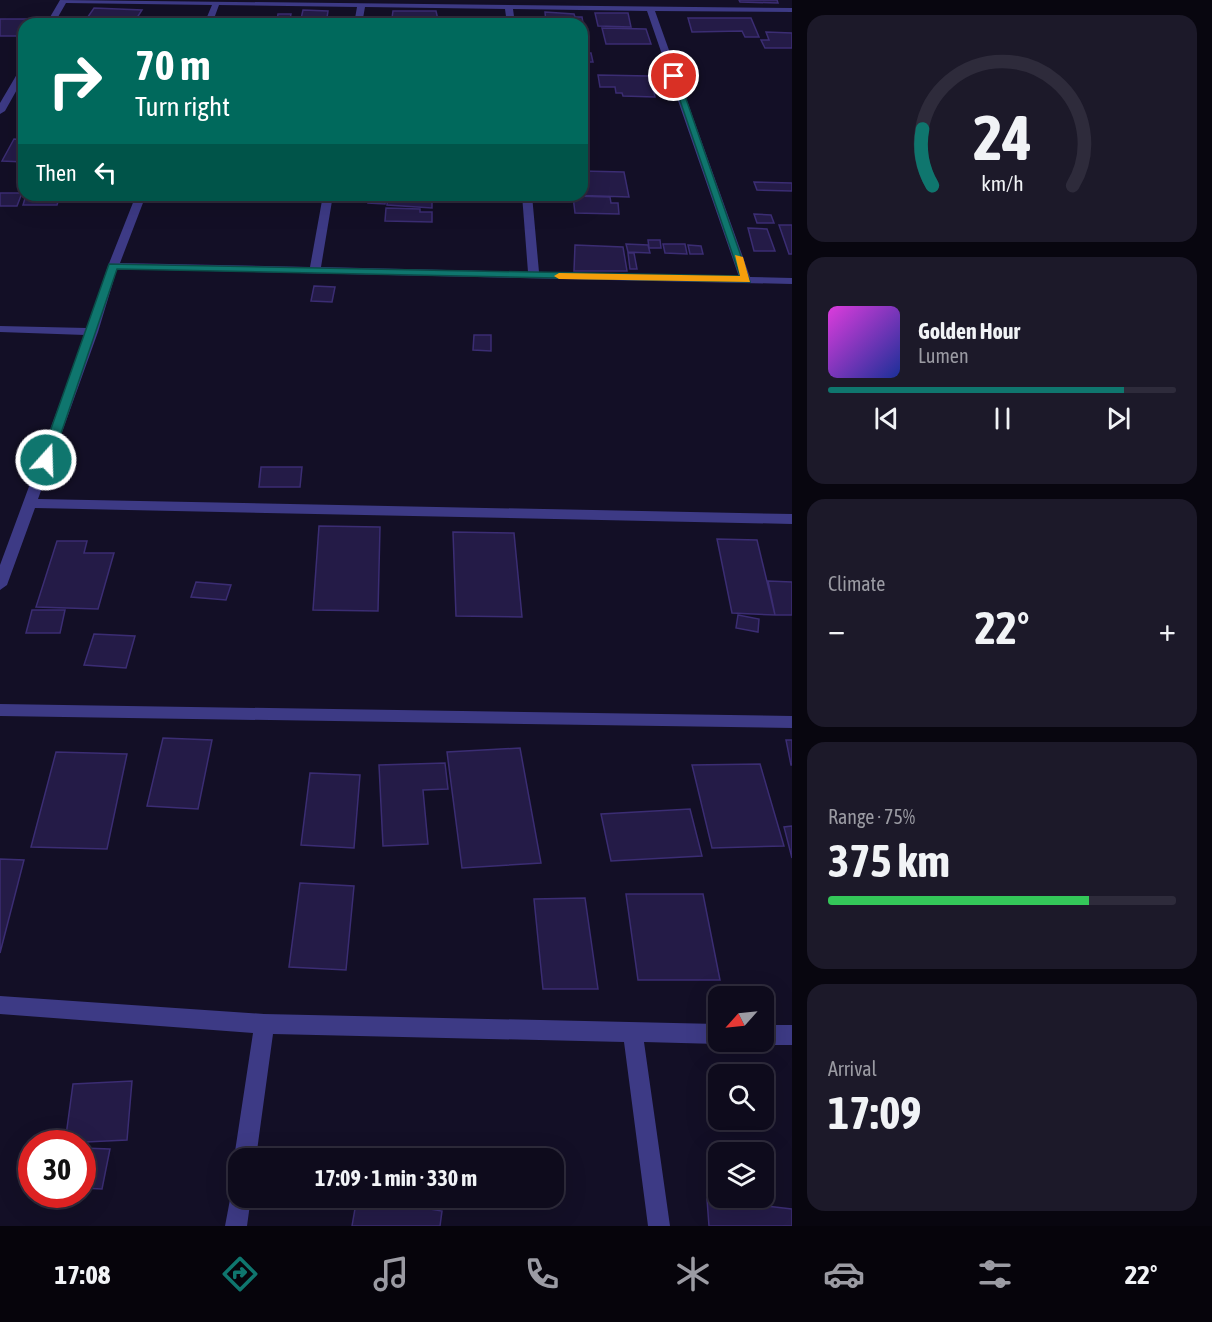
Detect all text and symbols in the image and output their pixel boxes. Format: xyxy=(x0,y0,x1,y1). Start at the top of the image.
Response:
text: 70 m xyxy=(135,41,210,89)
icon: right xyxy=(36,42,114,120)
pin xyxy=(648,50,699,101)
icon: arrive xyxy=(657,59,690,92)
text: Turn right xyxy=(135,91,230,122)
text: 24 xyxy=(973,102,1031,173)
icon: left xyxy=(89,156,122,189)
text: Then xyxy=(36,160,77,186)
text: km/h xyxy=(981,171,1023,196)
text: Golden Hour xyxy=(918,318,1020,344)
text: Lumen xyxy=(918,344,969,367)
icon: previous xyxy=(870,402,903,435)
icon: pause xyxy=(986,402,1019,435)
icon: next xyxy=(1102,402,1135,435)
position arrow xyxy=(14,428,78,492)
text: Climate xyxy=(828,572,885,595)
text: 22° xyxy=(975,602,1029,654)
text: − xyxy=(828,610,845,648)
text: + xyxy=(1159,610,1176,648)
text: Range · 75% xyxy=(828,805,915,828)
text: 375 km xyxy=(828,835,950,887)
north arrow xyxy=(708,986,774,1052)
map controls xyxy=(708,986,774,1208)
text: Arrival xyxy=(828,1057,877,1080)
button: search xyxy=(708,1064,774,1130)
text: 17:09 xyxy=(828,1087,922,1139)
speed limit sign: 30 xyxy=(18,1130,96,1208)
button: layers xyxy=(708,1142,774,1208)
text: 17:09 · 1 min · 330 m xyxy=(315,1165,477,1191)
icon: directions xyxy=(219,1253,261,1295)
icon: music xyxy=(370,1253,412,1295)
icon: phone xyxy=(521,1253,563,1295)
icon: climate xyxy=(672,1253,714,1295)
icon: car xyxy=(823,1253,865,1295)
icon: filters xyxy=(974,1253,1016,1295)
text: 17:08 xyxy=(54,1259,111,1290)
text: 22° xyxy=(1125,1259,1158,1290)

